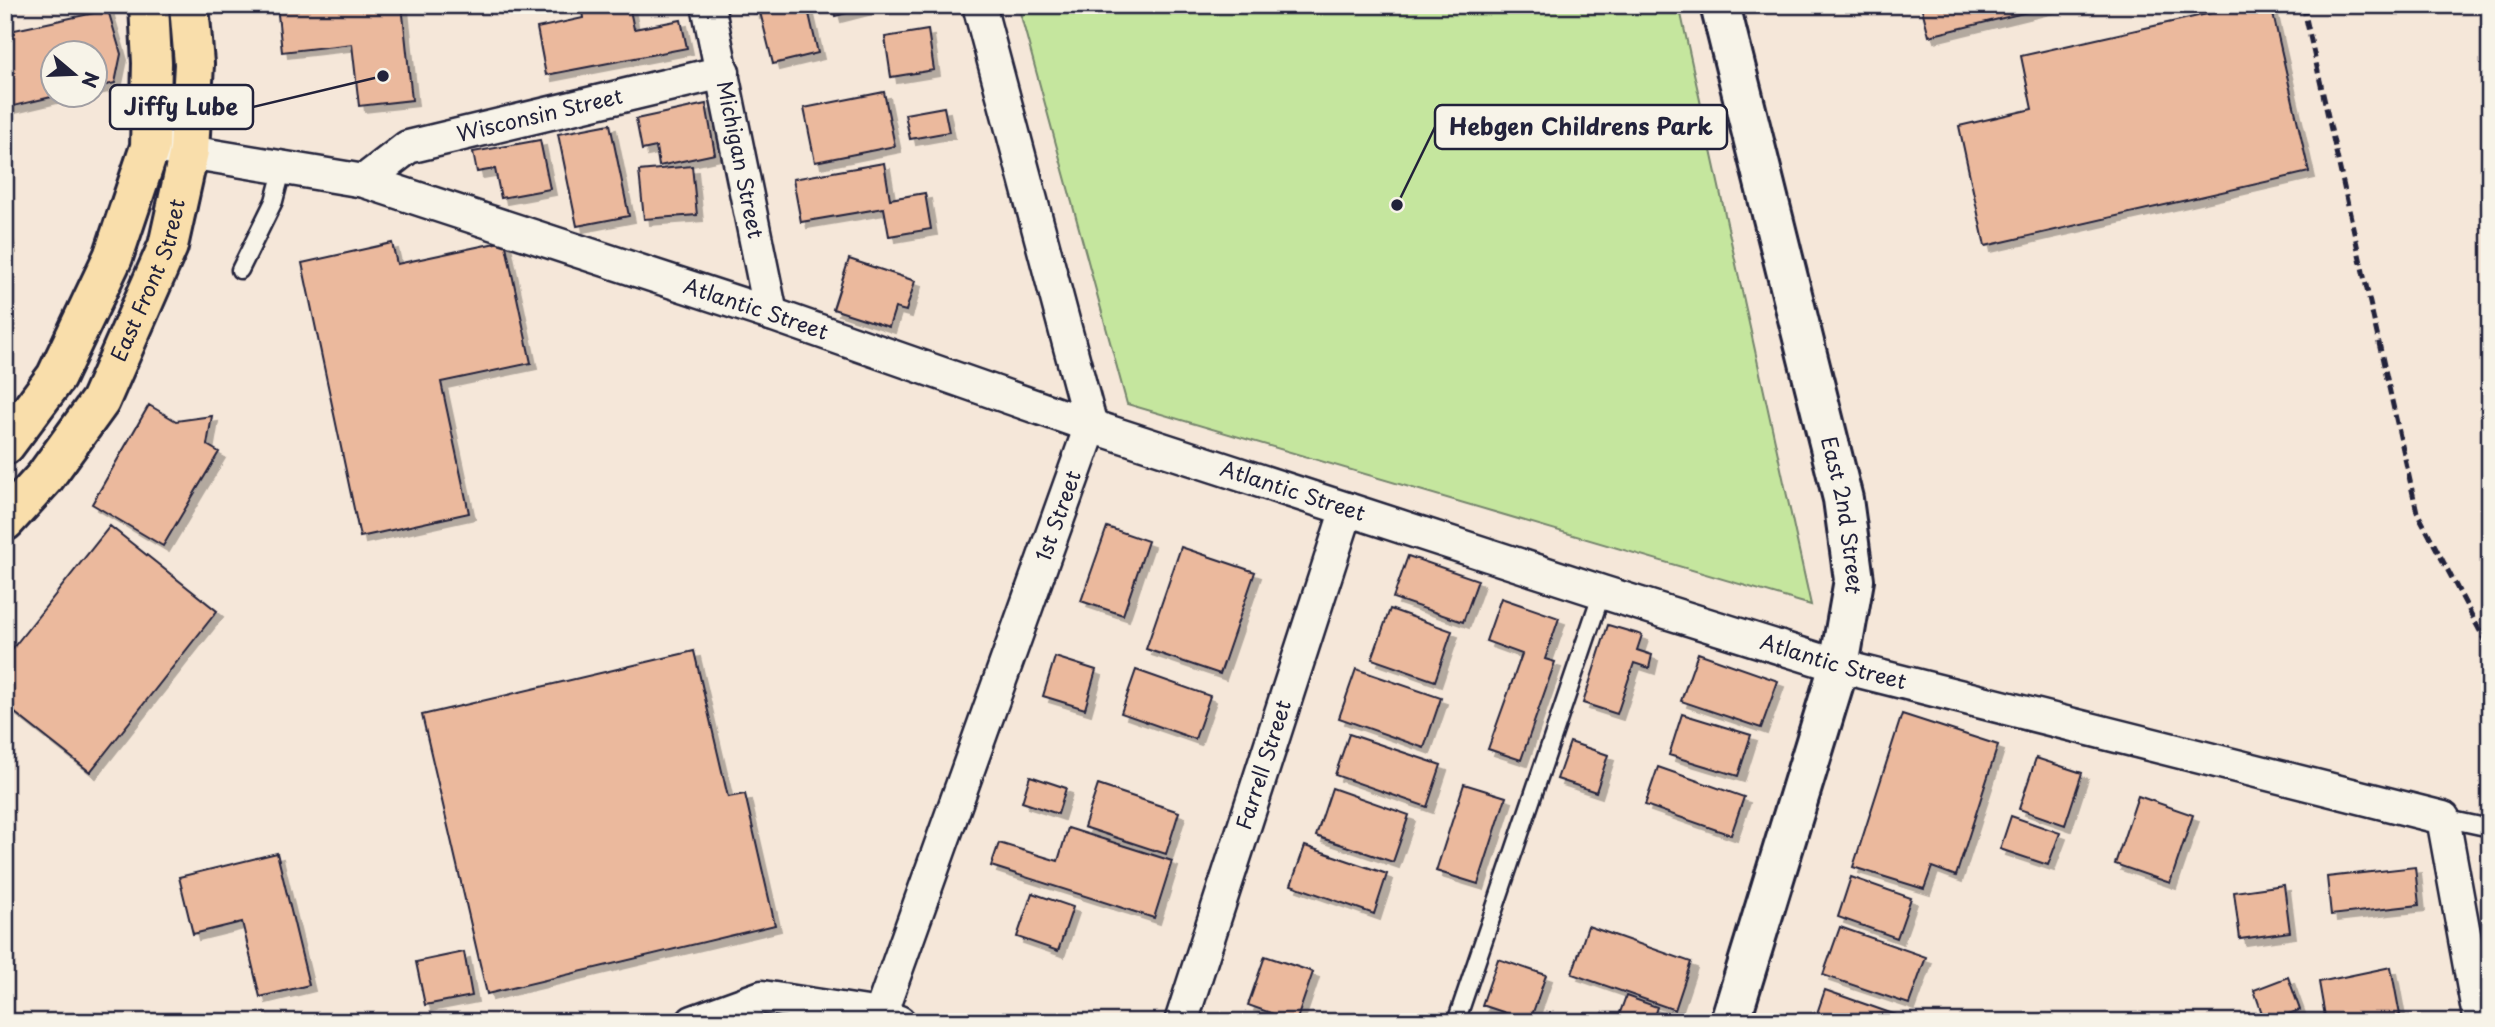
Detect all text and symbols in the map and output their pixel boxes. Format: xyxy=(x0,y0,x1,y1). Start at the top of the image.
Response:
north arrow xyxy=(38,38,108,108)
text: N xyxy=(75,68,107,92)
street label: Michigan Street xyxy=(710,78,773,241)
street label: Wisconsin Street xyxy=(453,79,625,149)
callout: Jiffy Lube xyxy=(110,85,253,129)
text: Jiffy Lube xyxy=(124,88,239,123)
callout: Hebgen Childrens Park xyxy=(1435,105,1727,149)
text: Hebgen Childrens Park xyxy=(1449,108,1713,143)
street label: East Front Street xyxy=(101,195,192,366)
street label: Atlantic Street xyxy=(680,269,833,347)
street label: East 2nd Street xyxy=(1814,433,1873,597)
street label: Atlantic Street xyxy=(1217,451,1370,528)
street label: 1st Street xyxy=(1026,465,1088,565)
street label: Atlantic Street xyxy=(1757,624,1910,696)
street label: Farrell Street xyxy=(1226,695,1298,833)

